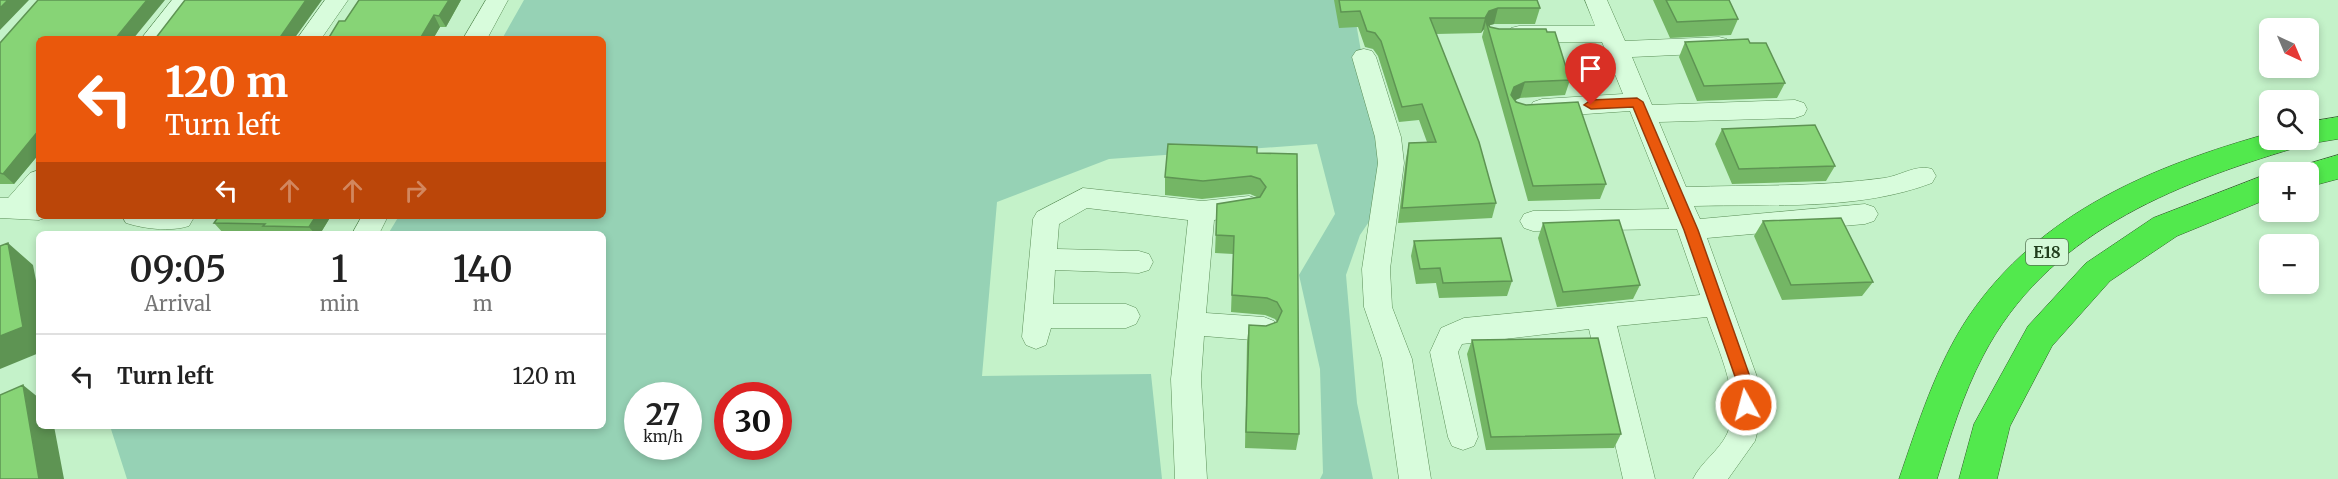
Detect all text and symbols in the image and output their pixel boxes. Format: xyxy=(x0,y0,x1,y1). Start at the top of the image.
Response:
north arrow xyxy=(2259,18,2319,78)
map controls xyxy=(2259,18,2319,294)
pin xyxy=(1565,43,1616,105)
icon: arrive xyxy=(1574,52,1607,85)
text: 120 m xyxy=(165,56,288,108)
icon: left xyxy=(66,60,144,138)
button: search xyxy=(2259,90,2319,150)
text: Turn left xyxy=(165,108,280,142)
button: + xyxy=(2259,162,2319,222)
icon: left xyxy=(210,174,243,207)
icon: ahead xyxy=(273,174,306,207)
icon: ahead xyxy=(336,174,369,207)
icon: right xyxy=(399,174,432,207)
button: − xyxy=(2259,234,2319,294)
road number: E18 xyxy=(2026,239,2068,265)
text: 09:05 xyxy=(129,247,226,292)
text: 1 xyxy=(331,247,348,292)
text: 140 xyxy=(453,247,513,292)
text: Arrival xyxy=(144,291,211,316)
text: min xyxy=(320,291,359,316)
text: m xyxy=(473,291,493,316)
icon: left xyxy=(66,360,99,393)
text: Turn left xyxy=(117,362,214,390)
text: 120 m xyxy=(512,362,576,390)
position arrow xyxy=(1714,373,1778,437)
speed limit sign: 30 xyxy=(714,382,792,460)
text: 27 xyxy=(646,395,680,433)
text: km/h xyxy=(643,427,683,446)

